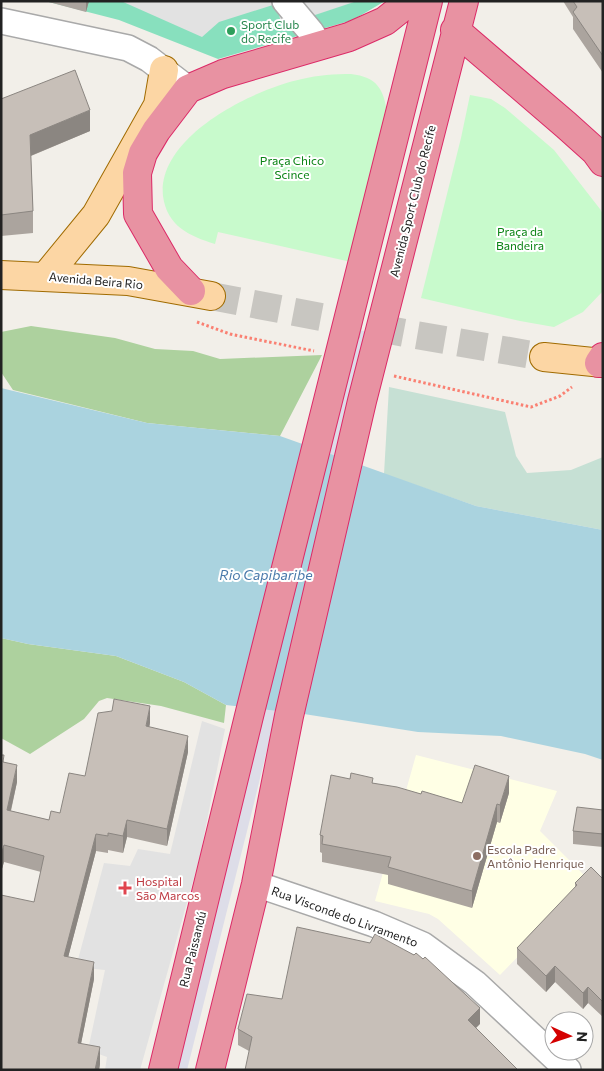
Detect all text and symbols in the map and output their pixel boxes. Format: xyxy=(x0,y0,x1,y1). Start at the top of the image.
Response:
place label: Sport Club do Recife xyxy=(241,17,299,45)
marker: Sport Club do Recife xyxy=(225,25,237,37)
street label: Avenida Sport Club do Recife xyxy=(386,123,438,279)
park label: Praça Chico Scince xyxy=(260,153,324,181)
park label: Praça da Bandeira xyxy=(496,224,544,252)
street label: Avenida Beira Rio xyxy=(48,269,144,291)
water label: Rio Capibaribe xyxy=(219,566,313,583)
place label: Escola Padre Antônio Henrique xyxy=(487,842,584,870)
marker: Escola Padre Antônio Henrique xyxy=(471,850,483,862)
place label: Hospital São Marcos xyxy=(136,874,199,902)
marker: Hospital São Marcos xyxy=(118,881,132,895)
street label: Rua Visconde do Livramento xyxy=(270,883,420,949)
street label: Rua Paissandú xyxy=(176,910,208,988)
north arrow xyxy=(544,1011,594,1061)
text: N xyxy=(574,1031,591,1042)

